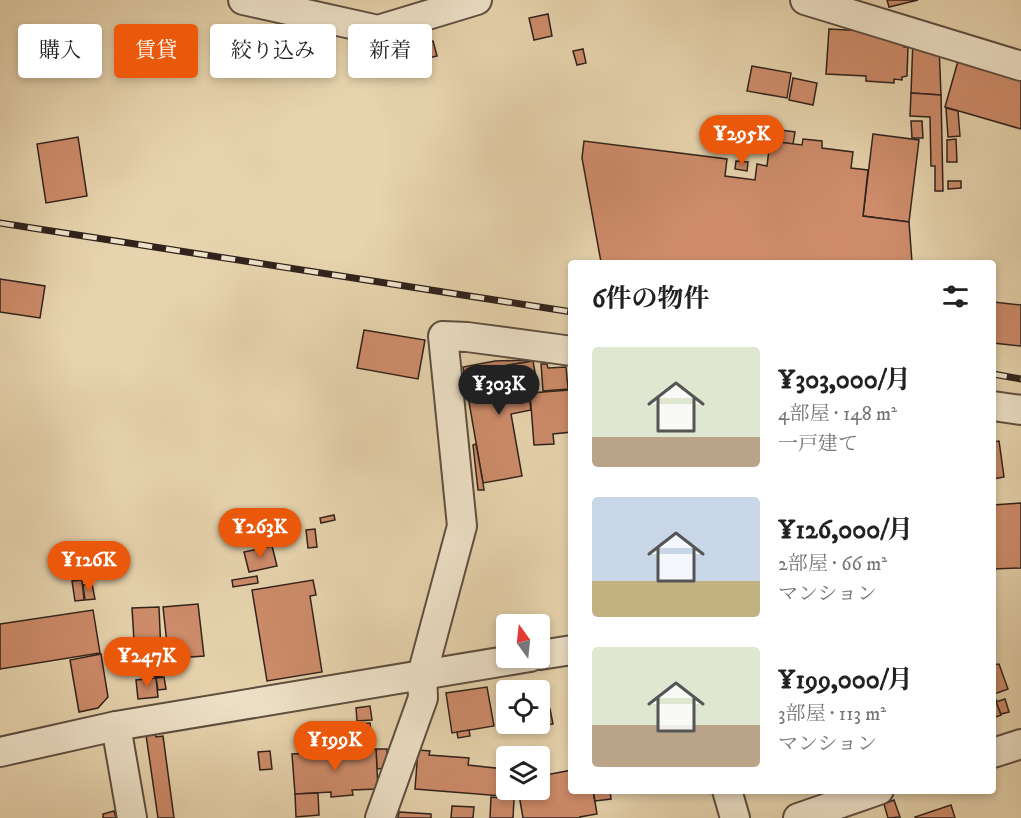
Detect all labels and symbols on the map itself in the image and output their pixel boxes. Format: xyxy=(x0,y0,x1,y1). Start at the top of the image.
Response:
pin: ¥295K xyxy=(700,115,784,166)
pin: ¥303K xyxy=(457,365,541,416)
pin: ¥263K xyxy=(218,508,302,559)
pin: ¥126K xyxy=(47,541,131,592)
north arrow xyxy=(496,614,550,668)
pin: ¥247K xyxy=(105,637,189,688)
pin: ¥199K xyxy=(293,721,377,772)

